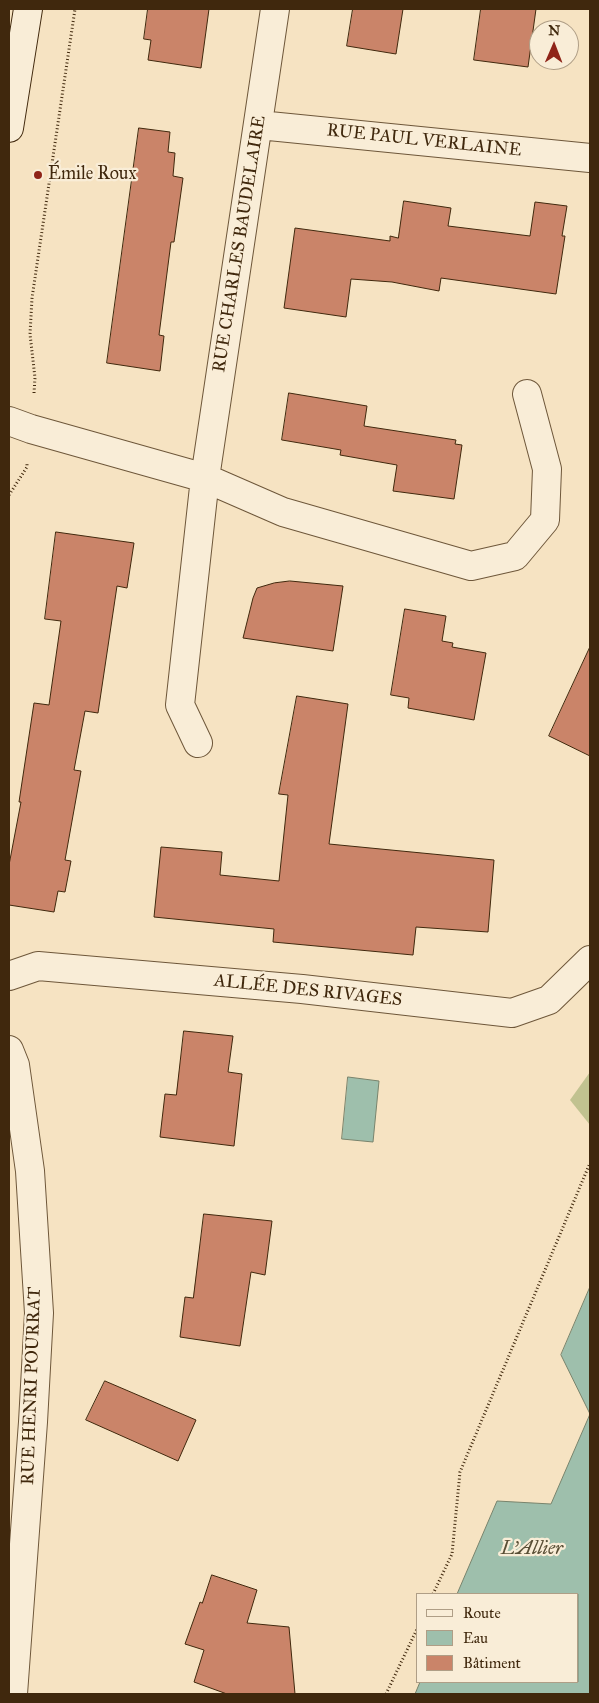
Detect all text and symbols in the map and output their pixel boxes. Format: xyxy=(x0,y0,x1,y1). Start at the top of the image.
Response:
north arrow xyxy=(529,20,579,70)
text: N xyxy=(548,22,560,39)
street label: RUE CHARLES BAUDELAIRE xyxy=(209,114,271,374)
street label: RUE PAUL VERLAINE xyxy=(326,120,522,162)
place label: Émile Roux xyxy=(48,164,136,186)
marker: Émile Roux xyxy=(32,169,44,181)
street label: ALLÉE DES RIVAGES xyxy=(213,970,403,1012)
street label: RUE HENRI POURRAT xyxy=(18,1286,46,1486)
water label: L'Allier xyxy=(501,1538,563,1560)
legend xyxy=(416,1593,579,1683)
text: Route xyxy=(463,1604,501,1622)
text: Eau xyxy=(463,1629,488,1647)
text: Bâtiment xyxy=(463,1654,521,1672)

